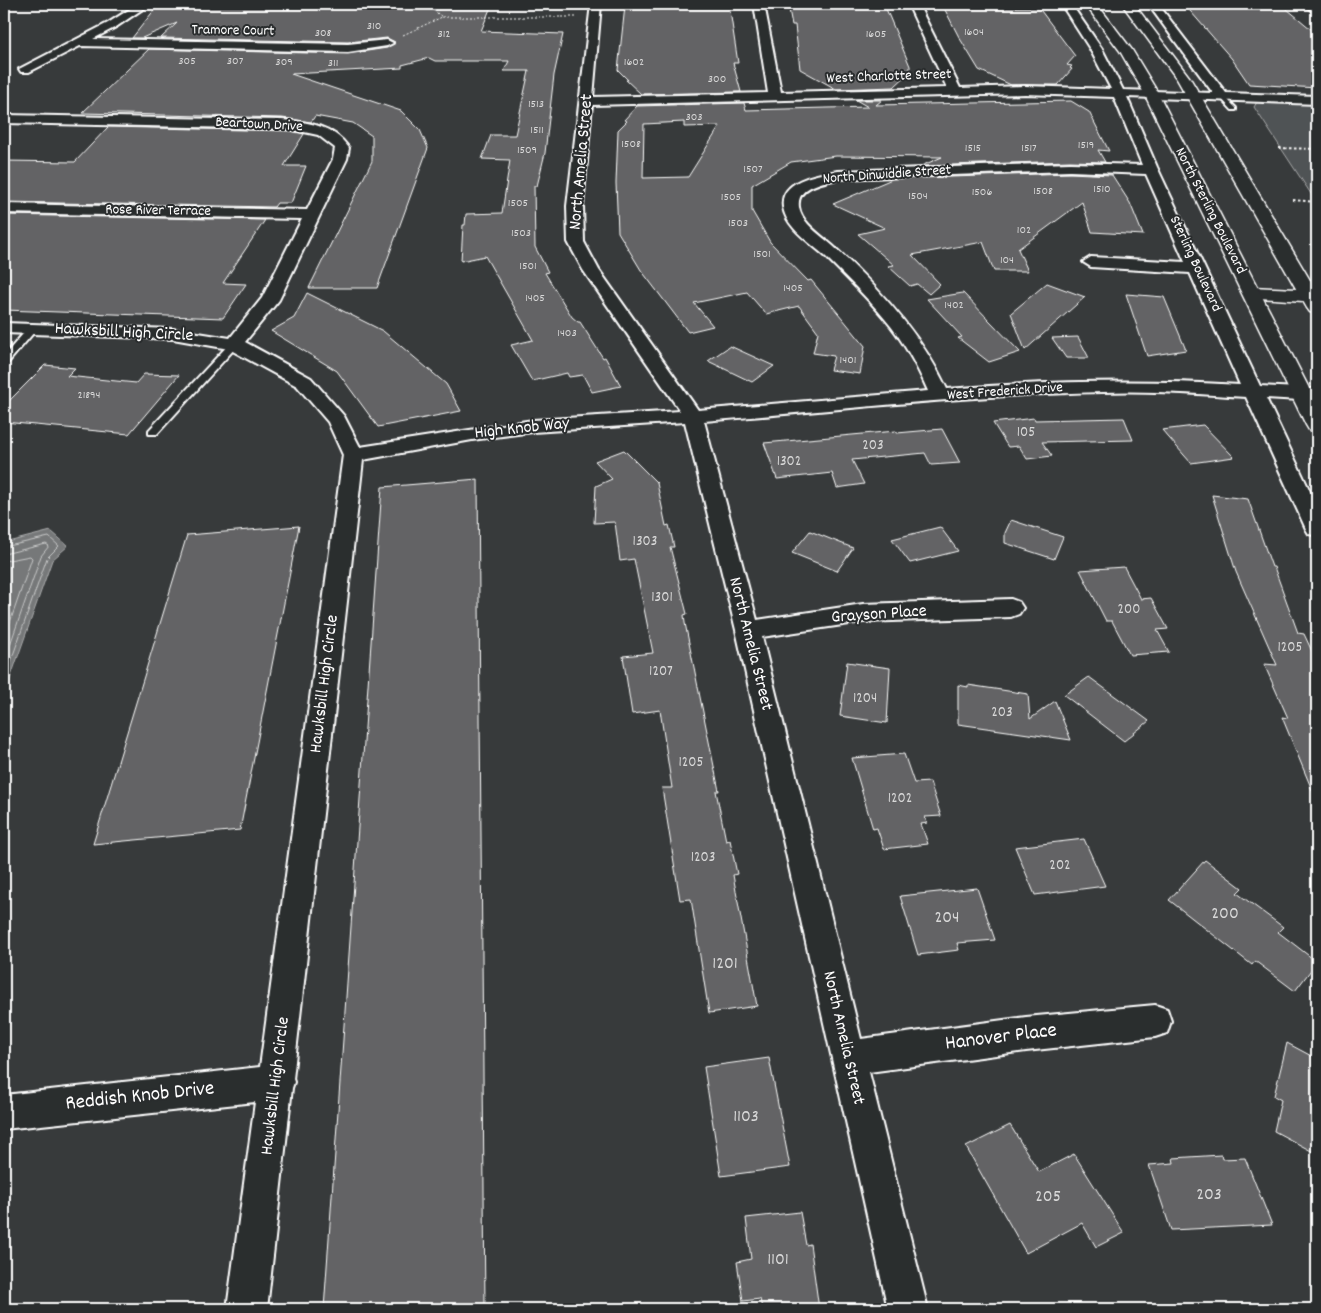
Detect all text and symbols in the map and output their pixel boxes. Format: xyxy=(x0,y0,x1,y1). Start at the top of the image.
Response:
house number: 310 xyxy=(367,18,381,35)
street label: Tramore Court xyxy=(191,19,275,43)
house number: 1604 xyxy=(964,24,984,41)
house number: 308 xyxy=(315,25,332,42)
house number: 312 xyxy=(437,26,451,43)
house number: 1605 xyxy=(866,26,886,43)
house number: 305 xyxy=(178,53,196,70)
house number: 307 xyxy=(227,53,244,70)
house number: 309 xyxy=(275,54,293,71)
house number: 1602 xyxy=(624,54,644,71)
house number: 311 xyxy=(328,55,338,72)
street label: West Charlotte Street xyxy=(826,64,952,90)
house number: 300 xyxy=(708,71,726,88)
street label: North Amelia Street xyxy=(564,93,600,231)
house number: 1513 xyxy=(528,96,544,113)
house number: 303 xyxy=(685,109,703,126)
street label: Beartown Drive xyxy=(215,112,304,138)
house number: 1511 xyxy=(530,122,544,139)
house number: 1508 xyxy=(621,136,641,153)
house number: 1519 xyxy=(1078,137,1094,154)
house number: 1515 xyxy=(965,140,981,157)
house number: 1517 xyxy=(1021,140,1037,157)
house number: 1509 xyxy=(517,142,537,159)
street label: North Sterling Boulevard xyxy=(1170,145,1250,277)
street label: North Dinwiddie Street xyxy=(822,160,952,190)
house number: 1507 xyxy=(743,161,763,178)
house number: 1510 xyxy=(1093,181,1111,198)
house number: 1508 xyxy=(1033,183,1053,200)
house number: 1506 xyxy=(972,184,992,201)
house number: 1504 xyxy=(908,188,928,205)
house number: 1505 xyxy=(721,189,741,206)
house number: 1505 xyxy=(508,195,528,212)
street label: Rose River Terrace xyxy=(105,199,211,223)
street label: Sterling Boulevard xyxy=(1165,213,1225,315)
house number: 1503 xyxy=(728,215,748,232)
house number: 102 xyxy=(1017,222,1031,239)
house number: 1503 xyxy=(511,225,531,242)
house number: 1501 xyxy=(753,246,771,263)
house number: 104 xyxy=(1000,252,1014,269)
house number: 1501 xyxy=(519,258,537,275)
house number: 1405 xyxy=(783,280,803,297)
house number: 1405 xyxy=(525,290,545,307)
house number: 1402 xyxy=(944,297,964,314)
street label: Hawksbill High Circle xyxy=(54,317,194,349)
house number: 1403 xyxy=(557,325,577,342)
house number: 1401 xyxy=(840,352,856,369)
street label: West Frederick Drive xyxy=(946,377,1064,407)
house number: 21894 xyxy=(77,387,101,404)
street label: High Knob Way xyxy=(473,412,571,446)
house number: 105 xyxy=(1017,422,1035,444)
house number: 203 xyxy=(862,435,884,457)
house number: 1302 xyxy=(777,451,801,473)
house number: 1303 xyxy=(633,531,657,553)
street label: North Amelia Street xyxy=(721,575,779,714)
house number: 1301 xyxy=(651,587,673,609)
street label: Grayson Place xyxy=(830,599,928,631)
house number: 200 xyxy=(1118,599,1140,621)
street label: Hawksbill High Circle xyxy=(304,613,346,755)
house number: 1205 xyxy=(1278,637,1303,659)
house number: 1207 xyxy=(649,661,673,683)
house number: 1204 xyxy=(853,688,877,710)
house number: 203 xyxy=(991,702,1013,724)
house number: 1205 xyxy=(679,752,704,774)
house number: 1202 xyxy=(888,788,912,810)
house number: 1203 xyxy=(691,847,715,869)
house number: 202 xyxy=(1049,855,1071,877)
house number: 200 xyxy=(1211,902,1239,927)
house number: 204 xyxy=(934,906,960,931)
house number: 1201 xyxy=(712,952,738,977)
street label: North Amelia Street xyxy=(815,969,871,1108)
street label: Hawksbill High Circle xyxy=(255,1015,297,1157)
street label: Hanover Place xyxy=(943,1016,1059,1060)
street label: Reddish Knob Drive xyxy=(64,1074,216,1120)
house number: 1103 xyxy=(733,1105,759,1130)
house number: 203 xyxy=(1196,1183,1222,1208)
house number: 205 xyxy=(1035,1185,1061,1210)
house number: 1101 xyxy=(767,1248,789,1273)

